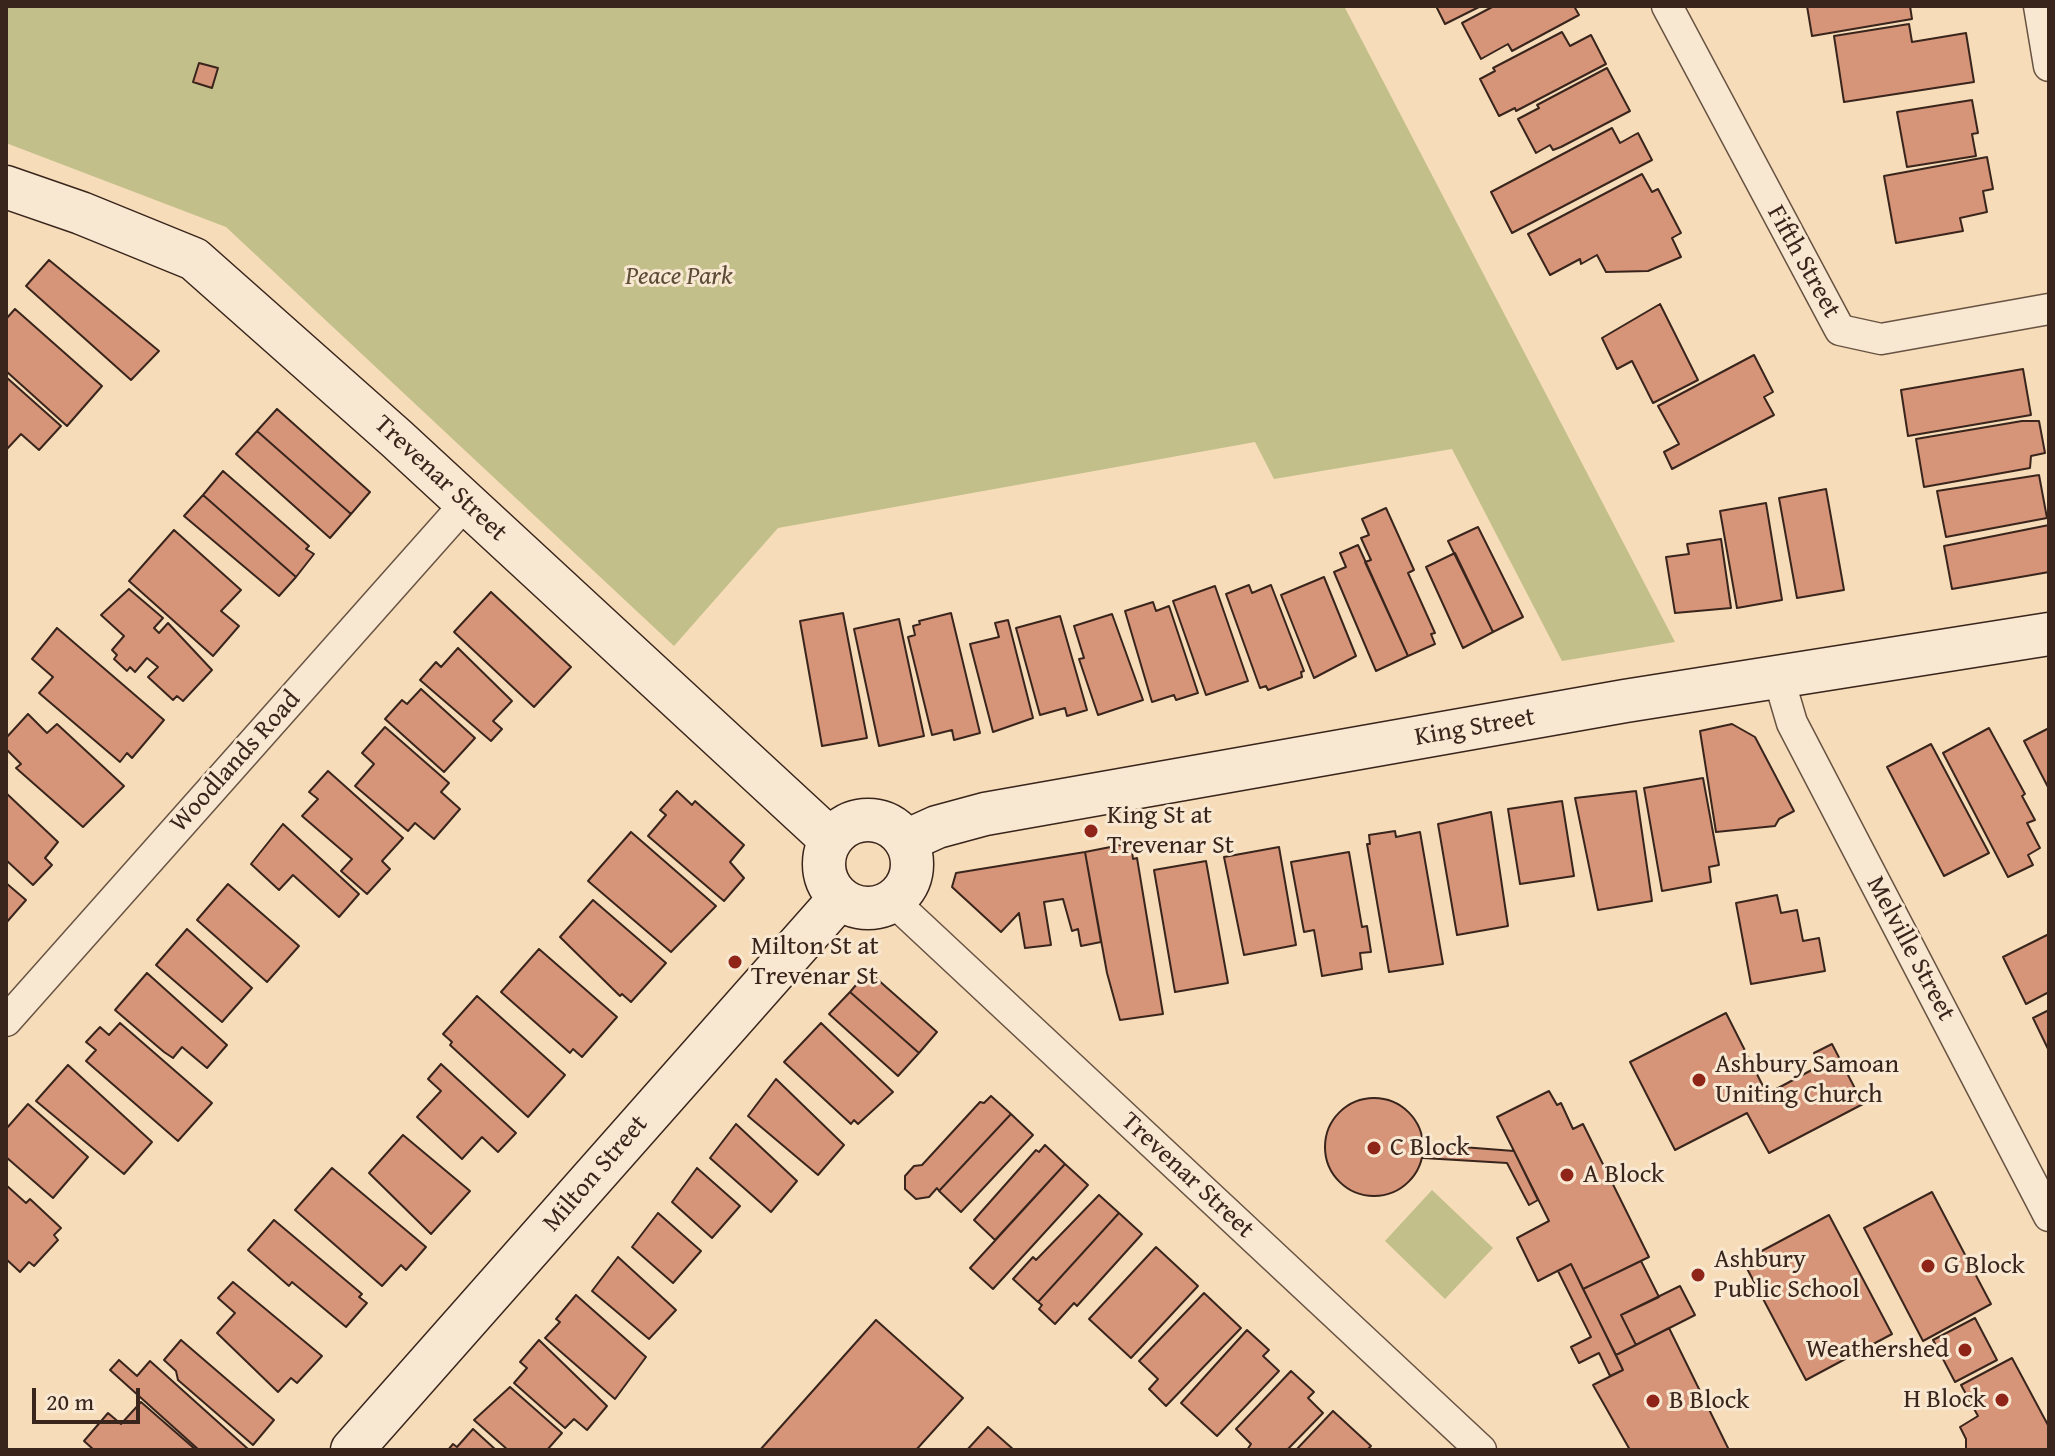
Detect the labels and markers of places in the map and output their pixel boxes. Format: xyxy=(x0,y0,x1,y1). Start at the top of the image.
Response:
place label: King St at Trevenar St xyxy=(1107,800,1234,862)
marker: King St at Trevenar St xyxy=(1082,822,1100,840)
place label: Milton St at Trevenar St xyxy=(751,931,879,992)
marker: Milton St at Trevenar St xyxy=(726,953,744,971)
place label: Ashbury Samoan Uniting Church xyxy=(1715,1049,1899,1110)
marker: Ashbury Samoan Uniting Church xyxy=(1690,1071,1708,1089)
place label: C Block xyxy=(1390,1132,1469,1164)
marker: C Block xyxy=(1365,1139,1383,1157)
place label: A Block xyxy=(1583,1159,1664,1191)
marker: A Block xyxy=(1558,1166,1576,1184)
place label: Ashbury Public School xyxy=(1714,1244,1860,1306)
place label: G Block xyxy=(1944,1250,2025,1282)
marker: G Block xyxy=(1919,1257,1937,1275)
marker: Ashbury Public School xyxy=(1689,1266,1707,1284)
place label: Weathershed xyxy=(1806,1334,1949,1366)
marker: Weathershed xyxy=(1956,1341,1974,1359)
place label: H Block xyxy=(1903,1384,1986,1416)
place label: B Block xyxy=(1669,1385,1749,1417)
marker: H Block xyxy=(1993,1391,2011,1409)
marker: B Block xyxy=(1644,1392,1662,1410)

